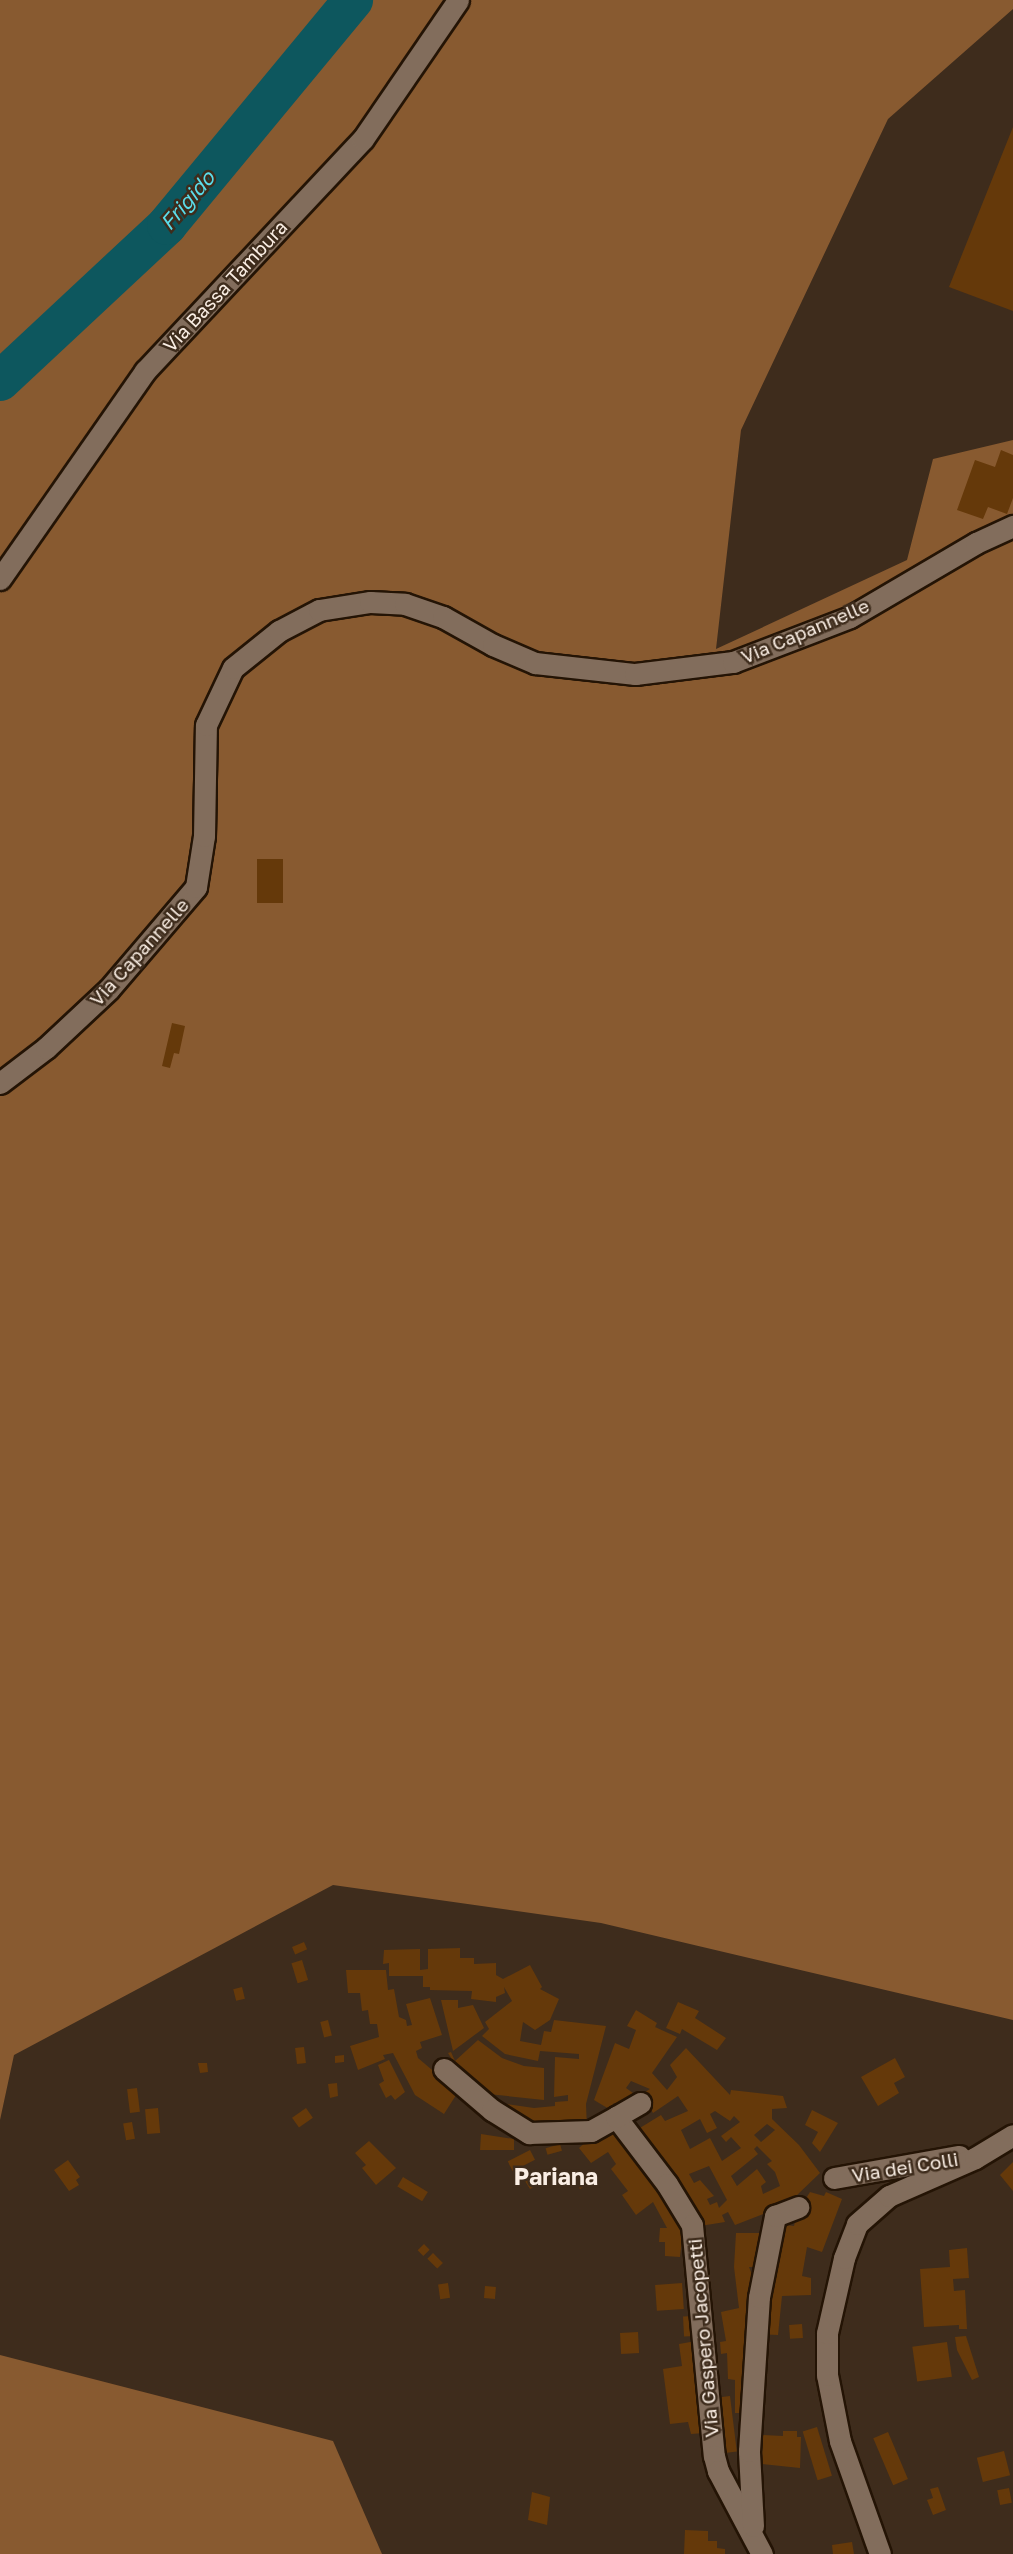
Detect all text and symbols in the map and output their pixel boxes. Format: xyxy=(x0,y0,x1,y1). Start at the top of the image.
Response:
water label: Frigido xyxy=(154,165,220,235)
street label: Via Bassa Tambura xyxy=(158,216,292,356)
street label: Via Capannelle xyxy=(738,594,872,668)
street label: Via Capannelle xyxy=(85,894,193,1010)
street label: Via dei Colli xyxy=(850,2147,960,2187)
district label: Pariana xyxy=(514,2162,598,2190)
street label: Via Gaspero Jacopetti xyxy=(683,2238,723,2438)

